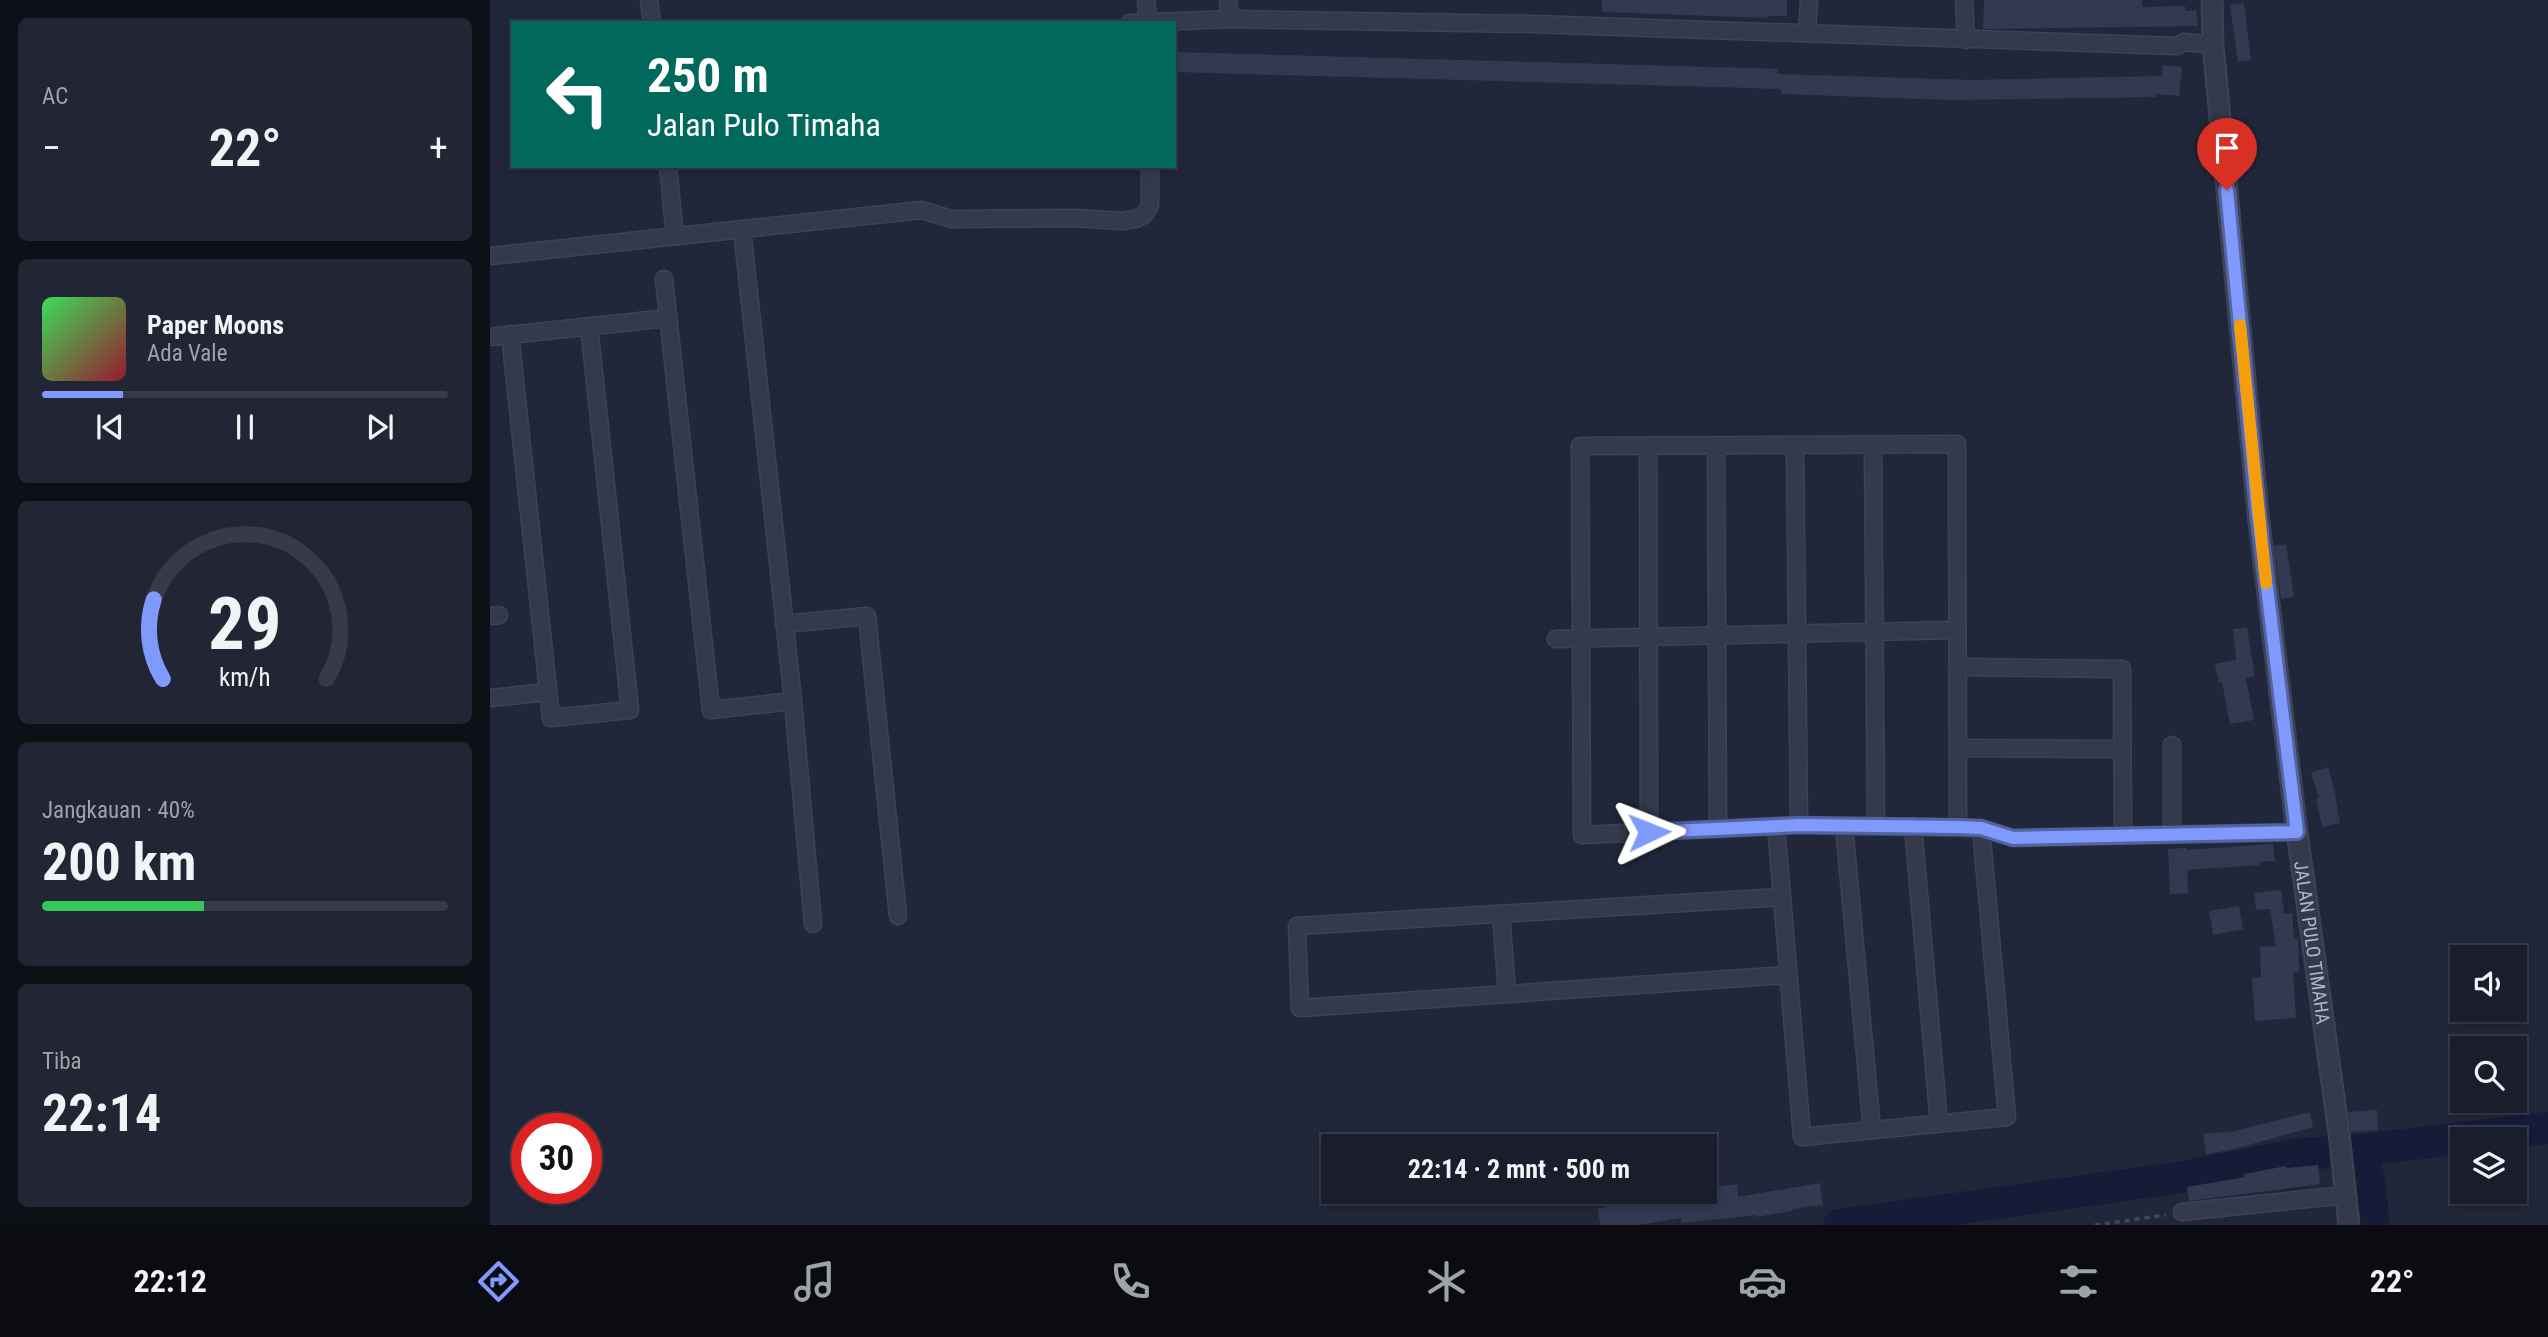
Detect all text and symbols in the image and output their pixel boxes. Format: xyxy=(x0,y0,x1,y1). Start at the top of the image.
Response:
text: 250 m xyxy=(647,47,769,104)
icon: left xyxy=(532,49,623,140)
text: AC xyxy=(42,83,68,110)
text: Jalan Pulo Timaha xyxy=(647,106,881,144)
text: 22° xyxy=(209,118,281,179)
pin xyxy=(2197,118,2257,190)
text: − xyxy=(42,126,61,170)
text: + xyxy=(429,126,448,170)
icon: arrive xyxy=(2208,129,2246,167)
text: Paper Moons xyxy=(147,310,284,340)
text: Ada Vale xyxy=(147,340,227,367)
icon: previous xyxy=(91,408,129,446)
icon: pause xyxy=(226,408,264,446)
icon: next xyxy=(361,408,399,446)
text: 29 xyxy=(208,581,282,667)
text: km/h xyxy=(219,662,271,691)
position arrow xyxy=(1612,795,1686,869)
text: Jangkauan · 40% xyxy=(42,797,195,824)
text: 200 km xyxy=(42,832,196,893)
street label: JALAN PULO TIMAHA xyxy=(2289,859,2335,1025)
map controls xyxy=(2450,945,2527,1204)
button: sound xyxy=(2450,945,2527,1022)
button: search xyxy=(2450,1036,2527,1113)
text: Tiba xyxy=(42,1048,82,1075)
text: 22:14 xyxy=(42,1083,161,1144)
speed limit sign: 30 xyxy=(511,1113,602,1204)
button: layers xyxy=(2450,1127,2527,1204)
text: 22:14 · 2 mnt · 500 m xyxy=(1408,1154,1630,1184)
icon: directions xyxy=(474,1257,523,1306)
icon: music xyxy=(790,1257,839,1306)
icon: phone xyxy=(1106,1257,1155,1306)
icon: climate xyxy=(1422,1257,1471,1306)
icon: car xyxy=(1738,1257,1787,1306)
icon: filters xyxy=(2054,1257,2103,1306)
text: 22:12 xyxy=(133,1262,207,1300)
text: 22° xyxy=(2370,1262,2414,1300)

